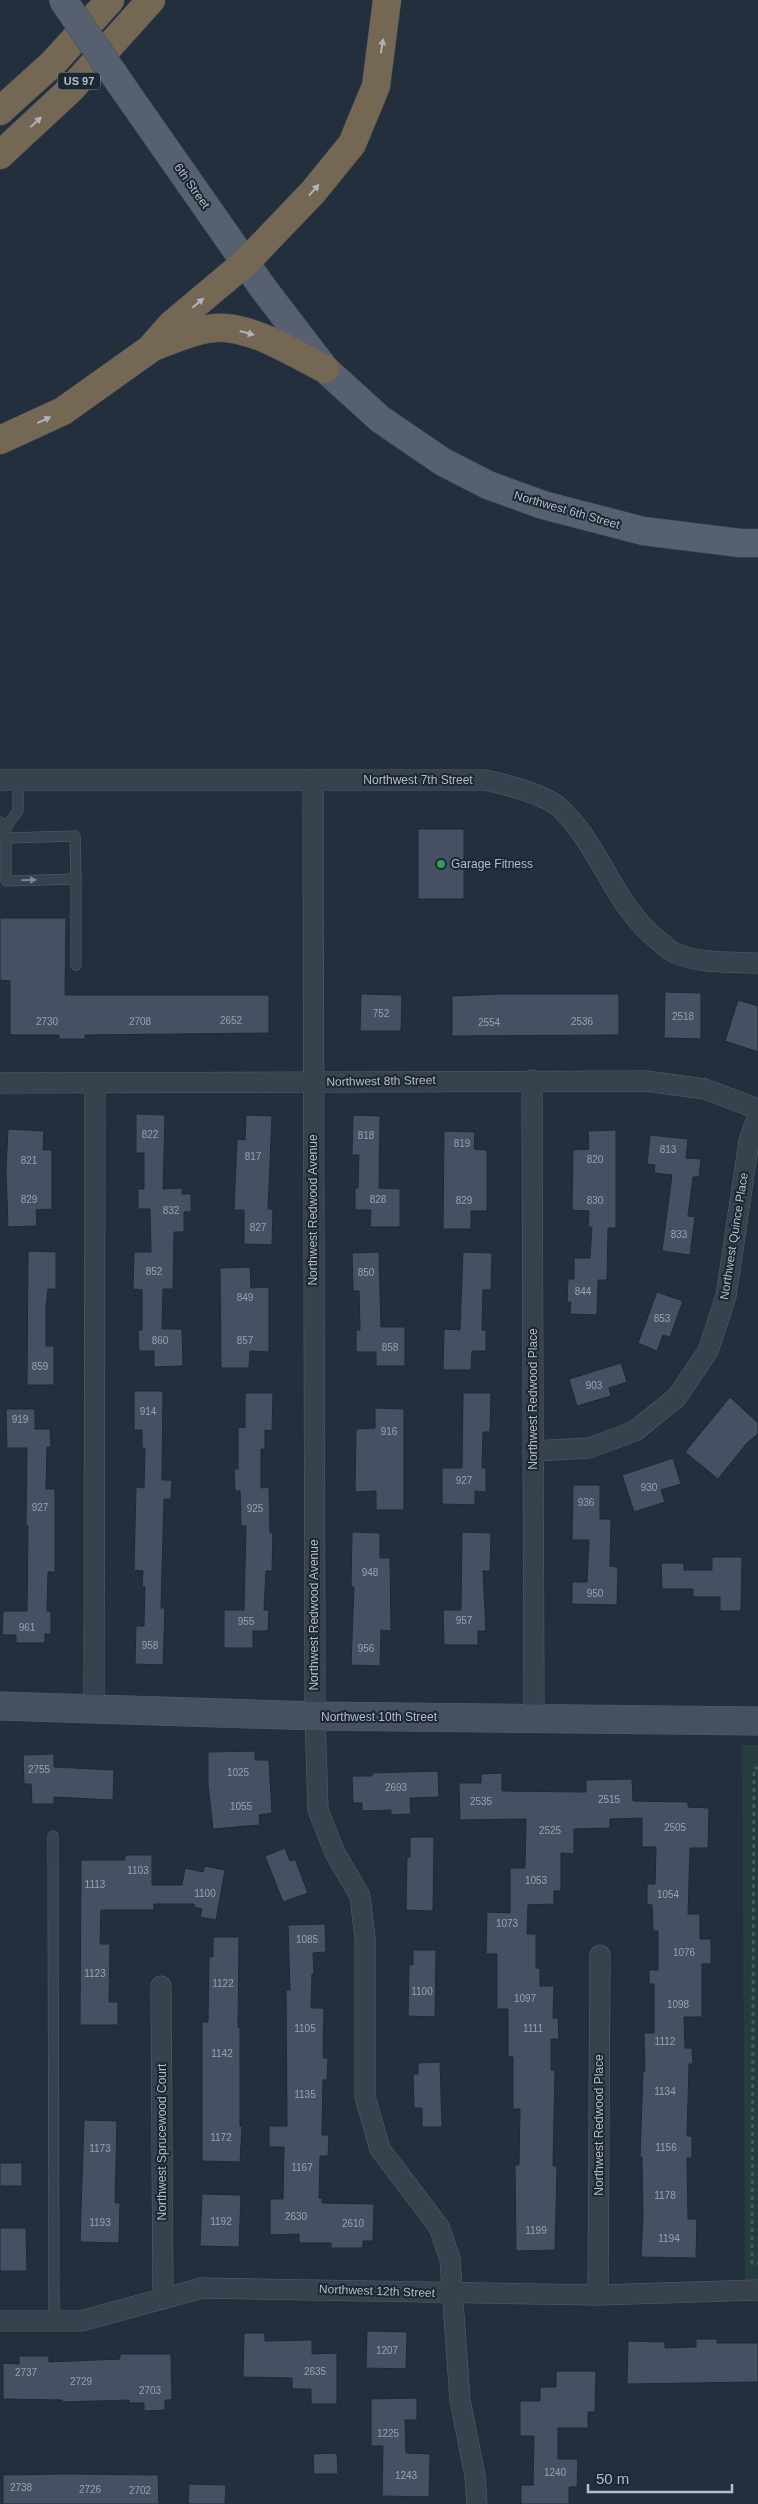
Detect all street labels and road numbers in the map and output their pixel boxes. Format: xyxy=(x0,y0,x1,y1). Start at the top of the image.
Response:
road number: US 97 xyxy=(58,72,100,90)
street label: 6th Street xyxy=(171,161,213,212)
street label: Northwest 6th Street xyxy=(512,488,622,532)
street label: Northwest 7th Street xyxy=(363,773,473,787)
street label: Northwest 8th Street xyxy=(326,1073,436,1089)
street label: Northwest Redwood Avenue xyxy=(306,1134,320,1286)
street label: Northwest Quince Place xyxy=(717,1171,751,1301)
street label: Northwest Redwood Place xyxy=(526,1328,540,1470)
street label: Northwest Redwood Avenue xyxy=(307,1539,321,1691)
street label: Northwest 10th Street xyxy=(321,1710,438,1724)
street label: Northwest Redwood Place xyxy=(592,2054,606,2196)
street label: Northwest Sprucewood Court xyxy=(155,2063,169,2220)
street label: Northwest 12th Street xyxy=(319,2282,436,2300)

